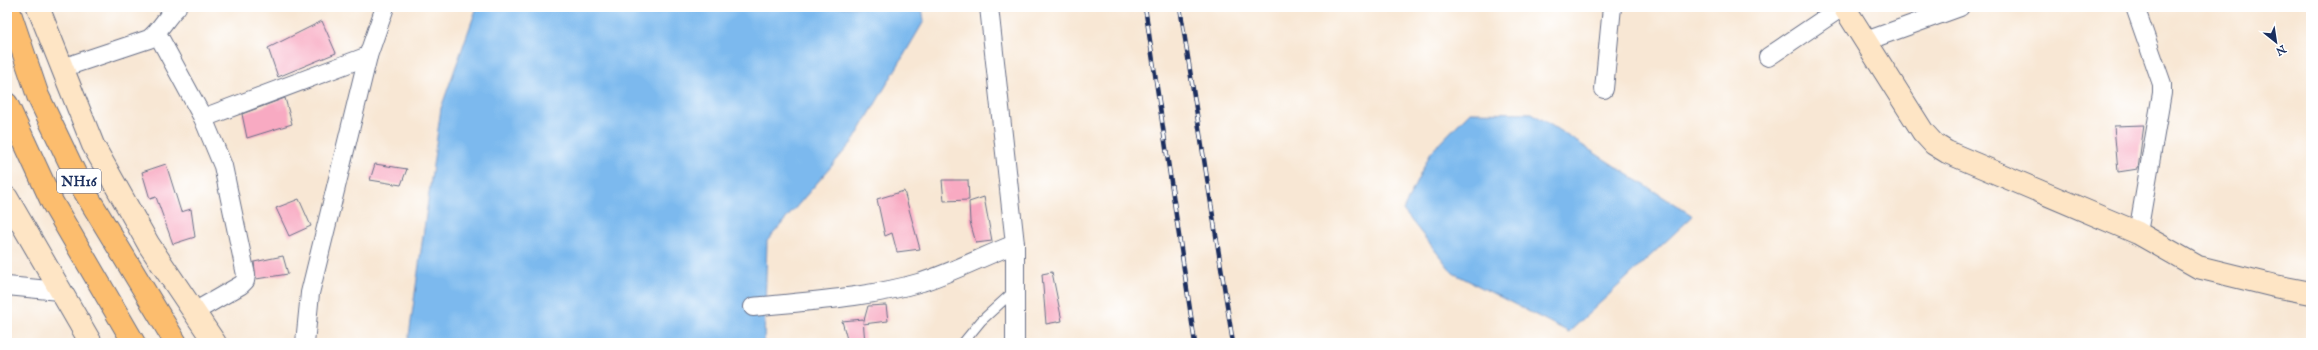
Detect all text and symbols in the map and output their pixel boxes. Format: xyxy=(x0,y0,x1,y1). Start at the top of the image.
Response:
north arrow xyxy=(2256,22,2296,62)
text: N xyxy=(2272,41,2289,58)
road number: NH16 xyxy=(57,169,101,193)

